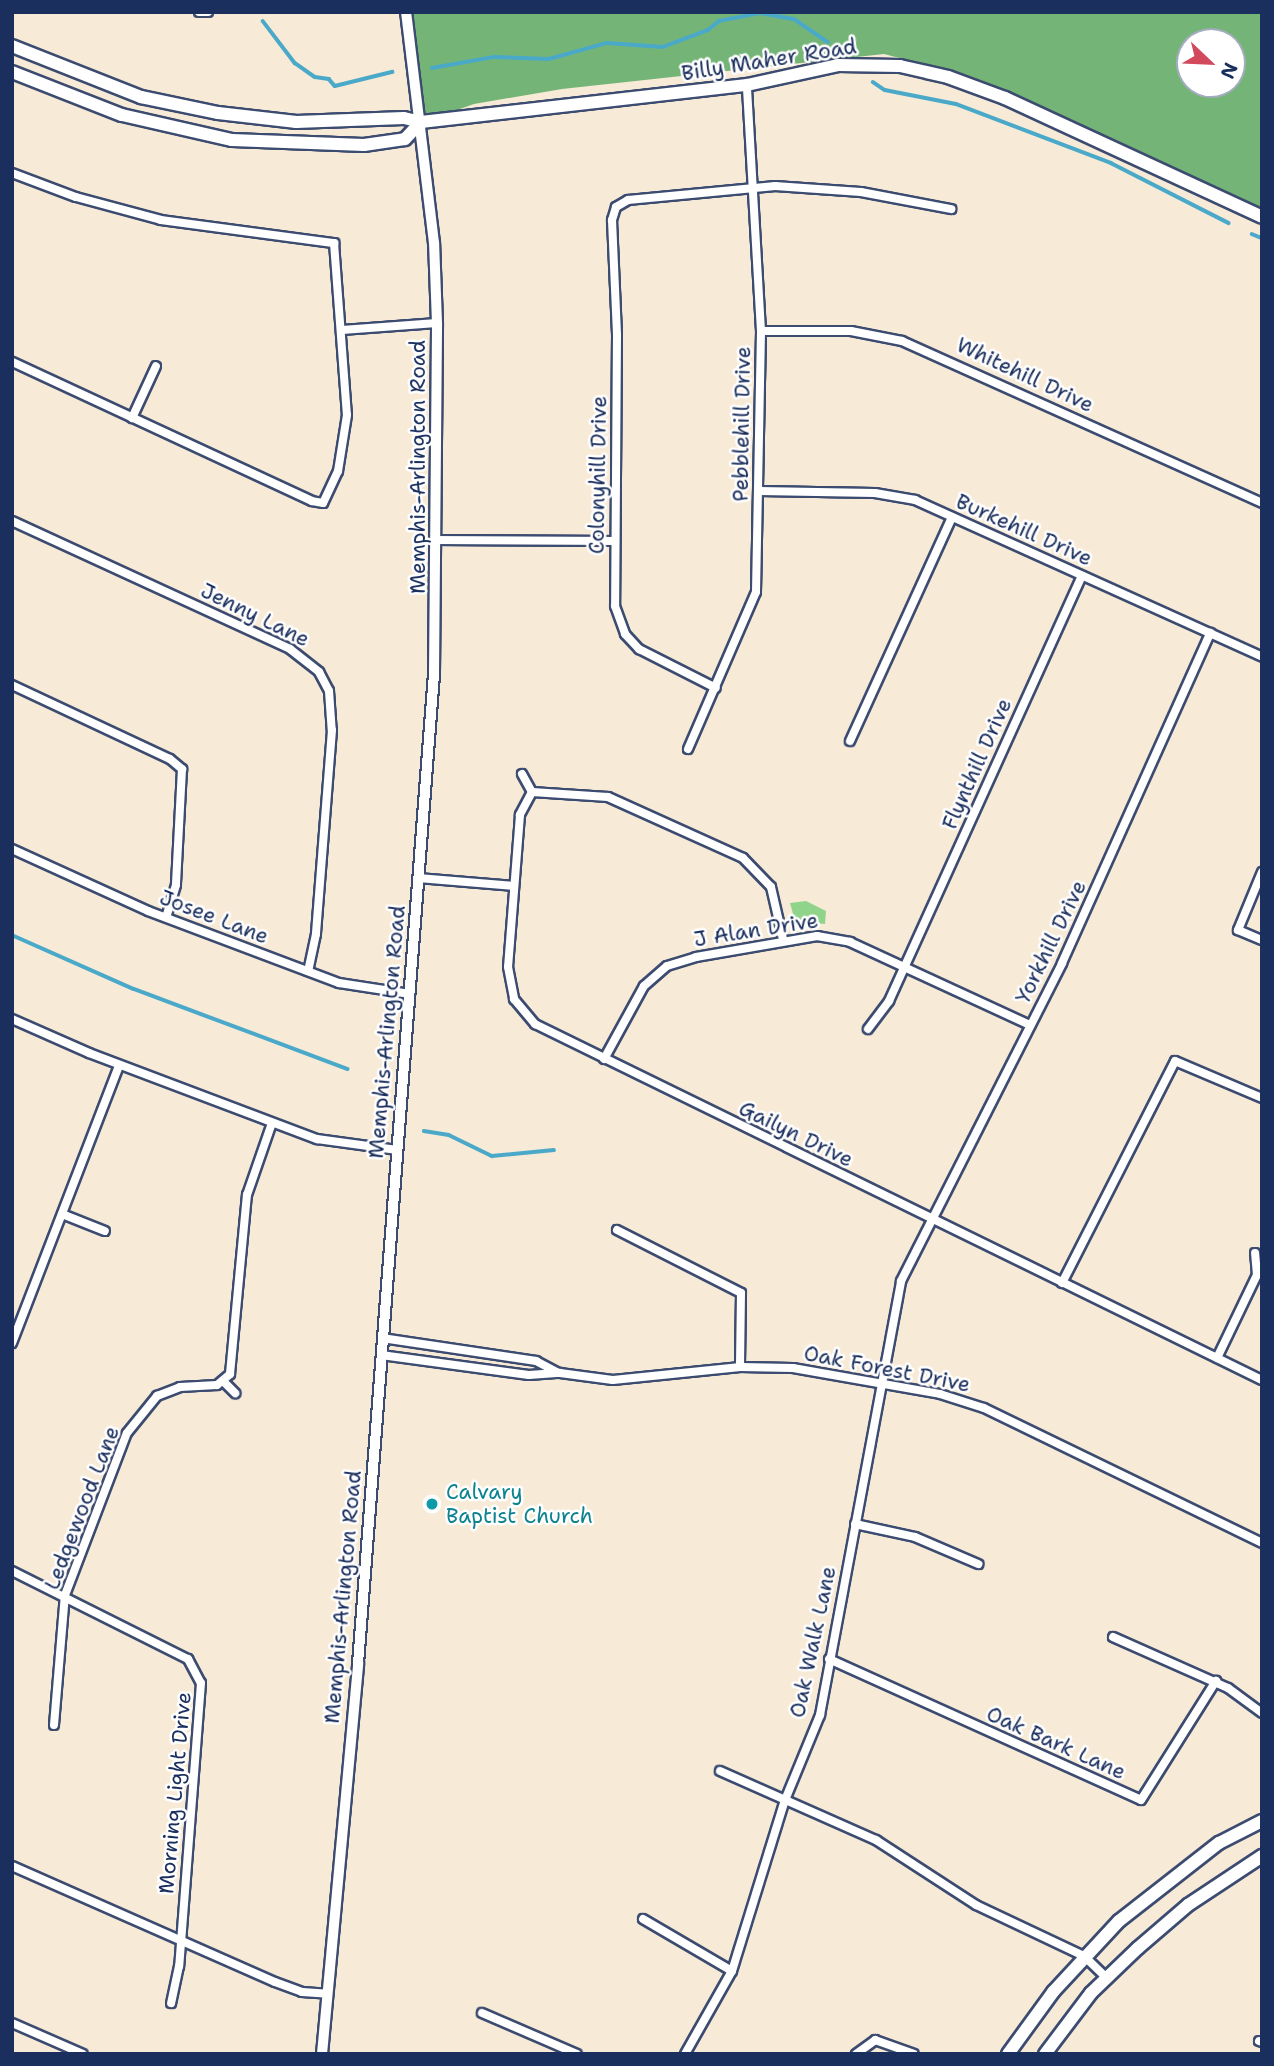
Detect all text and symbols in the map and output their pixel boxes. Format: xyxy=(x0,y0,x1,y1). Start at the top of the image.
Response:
north arrow xyxy=(1176,28,1246,98)
street label: Billy Maher Road xyxy=(680,34,858,86)
text: N xyxy=(1215,59,1243,82)
street label: Whitehill Drive xyxy=(952,332,1098,418)
street label: Memphis-Arlington Road xyxy=(405,340,431,594)
street label: Pebblehill Drive xyxy=(728,346,756,502)
street label: Colonyhill Drive xyxy=(584,396,612,554)
street label: Burkehill Drive xyxy=(952,489,1096,571)
street label: Jenny Lane xyxy=(197,578,313,652)
street label: Flynthill Drive xyxy=(937,695,1017,833)
street label: Yorkhill Drive xyxy=(1010,876,1092,1008)
street label: Josee Lane xyxy=(156,885,272,949)
street label: Memphis-Arlington Road xyxy=(363,904,411,1160)
street label: J Alan Drive xyxy=(692,908,820,952)
street label: Gailyn Drive xyxy=(735,1096,857,1172)
street label: Oak Forest Drive xyxy=(802,1341,972,1397)
street label: Ledgewood Lane xyxy=(39,1423,125,1593)
street label: Memphis-Arlington Road xyxy=(319,1469,367,1725)
place label: Calvary Baptist Church xyxy=(446,1479,593,1529)
marker: Calvary Baptist Church xyxy=(424,1496,440,1512)
street label: Oak Walk Lane xyxy=(785,1564,841,1720)
street label: Morning Light Drive xyxy=(154,1691,196,1895)
street label: Oak Bark Lane xyxy=(983,1701,1129,1785)

